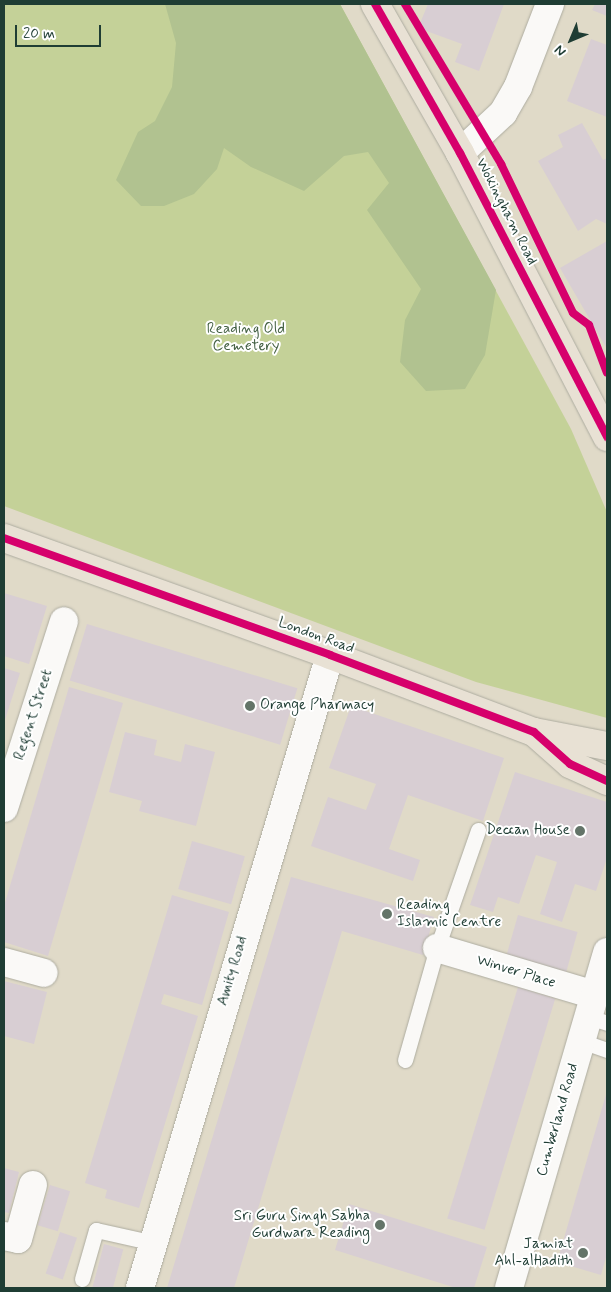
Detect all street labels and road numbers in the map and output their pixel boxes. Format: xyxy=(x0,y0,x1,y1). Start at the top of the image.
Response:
street label: Wokingham Road xyxy=(471,156,541,268)
street label: London Road xyxy=(275,614,357,658)
street label: Regent Street xyxy=(10,666,58,764)
street label: Amity Road xyxy=(214,934,252,1008)
street label: Winver Place xyxy=(474,951,558,993)
street label: Cumberland Road xyxy=(533,1061,583,1179)

